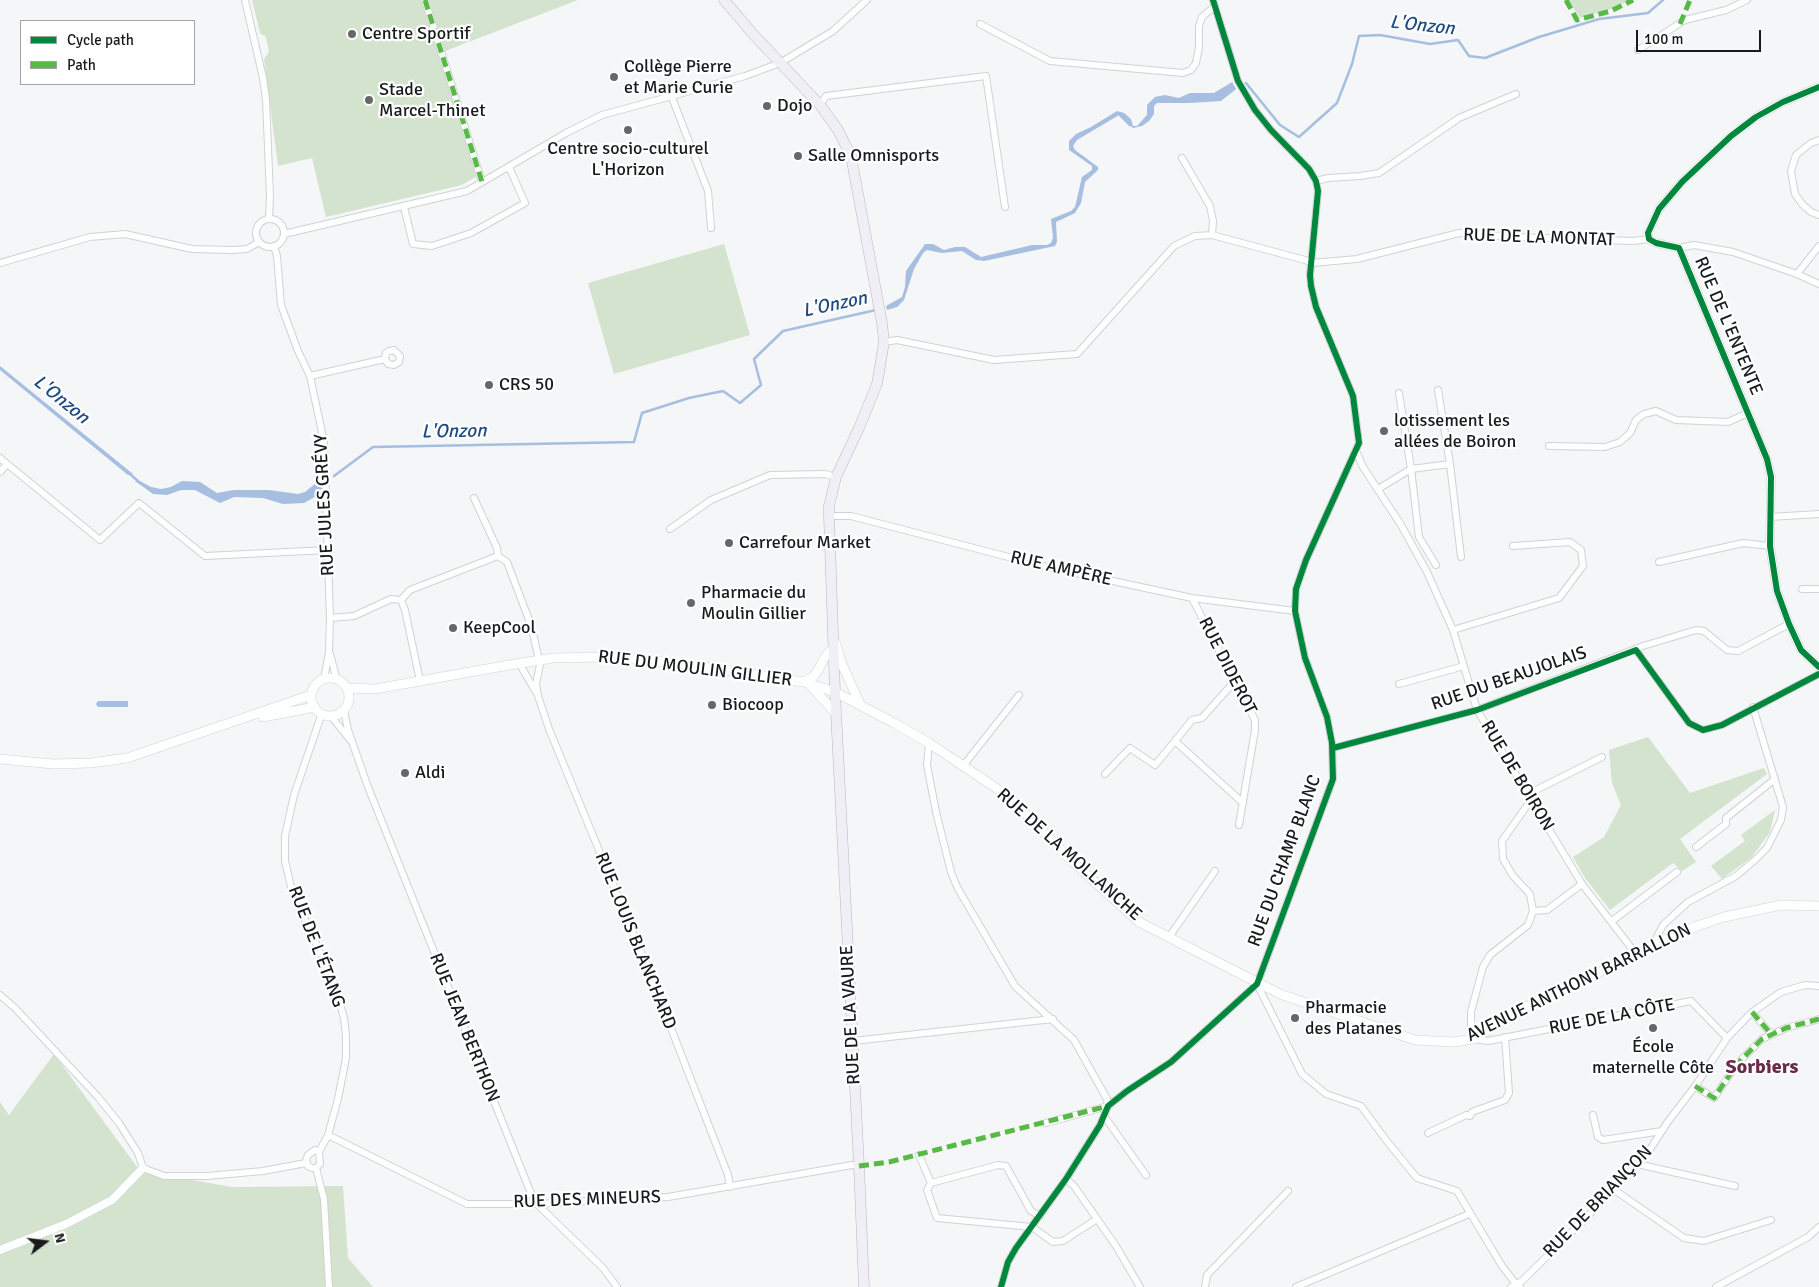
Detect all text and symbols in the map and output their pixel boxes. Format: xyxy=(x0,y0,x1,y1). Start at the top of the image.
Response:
water label: L'Onzon xyxy=(1389,11,1455,41)
legend xyxy=(20,20,195,85)
scale bar xyxy=(1639,20,1764,52)
place label: Centre Sportif xyxy=(362,23,470,45)
marker: Centre Sportif xyxy=(346,28,358,40)
text: 100 m xyxy=(1644,30,1684,48)
text: Cycle path xyxy=(67,31,134,49)
text: Path xyxy=(67,56,96,74)
place label: Collège Pierre et Marie Curie xyxy=(624,56,733,98)
marker: Collège Pierre et Marie Curie xyxy=(608,71,620,83)
place label: Stade Marcel-Thinet xyxy=(379,79,485,122)
marker: Stade Marcel-Thinet xyxy=(363,94,375,106)
place label: Dojo xyxy=(777,95,812,117)
marker: Dojo xyxy=(761,100,773,112)
marker: Centre socio-culturel L'Horizon xyxy=(622,124,634,136)
place label: Centre socio-culturel L'Horizon xyxy=(547,138,709,180)
place label: Salle Omnisports xyxy=(808,145,939,167)
marker: Salle Omnisports xyxy=(792,150,804,162)
street label: RUE DE LA MONTAT xyxy=(1463,225,1615,251)
street label: RUE DE L'ENTENTE xyxy=(1689,254,1767,398)
water label: L'Onzon xyxy=(801,287,869,323)
water label: L'Onzon xyxy=(29,371,93,429)
place label: CRS 50 xyxy=(499,374,554,396)
marker: CRS 50 xyxy=(483,379,495,391)
place label: lotissement les allées de Boiron xyxy=(1394,410,1516,452)
water label: L'Onzon xyxy=(421,420,487,444)
marker: lotissement les allées de Boiron xyxy=(1378,425,1390,437)
street label: RUE JULES GRÉVY xyxy=(310,433,340,577)
place label: Carrefour Market xyxy=(739,532,871,554)
marker: Carrefour Market xyxy=(723,537,735,549)
street label: RUE AMPÈRE xyxy=(1008,547,1114,591)
place label: Pharmacie du Moulin Gillier xyxy=(701,582,806,624)
marker: Pharmacie du Moulin Gillier xyxy=(685,597,697,609)
street label: RUE DIDEROT xyxy=(1193,614,1261,718)
place label: KeepCool xyxy=(463,617,536,639)
marker: KeepCool xyxy=(447,622,459,634)
street label: RUE DU BEAUJOLAIS xyxy=(1428,642,1590,716)
street label: RUE DU MOULIN GILLIER xyxy=(597,646,793,692)
place label: Biocoop xyxy=(722,694,784,716)
marker: Biocoop xyxy=(706,699,718,711)
street label: RUE DE BOIRON xyxy=(1476,717,1558,835)
place label: Aldi xyxy=(415,762,445,784)
marker: Aldi xyxy=(399,767,411,779)
street label: RUE DU CHAMP BLANC xyxy=(1244,772,1326,950)
street label: RUE DE LA MOLLANCHE xyxy=(992,784,1146,926)
street label: RUE LOUIS BLANCHARD xyxy=(590,850,680,1032)
street label: RUE DE L'ÉTANG xyxy=(283,883,349,1011)
street label: AVENUE ANTHONY BARRALLON xyxy=(1463,919,1695,1047)
street label: RUE DE LA VAURE xyxy=(837,945,865,1085)
street label: RUE JEAN BERTHON xyxy=(424,950,504,1106)
street label: RUE DE LA CÔTE xyxy=(1547,994,1677,1040)
place label: Pharmacie des Platanes xyxy=(1305,997,1402,1040)
marker: Pharmacie des Platanes xyxy=(1289,1012,1301,1024)
marker: École maternelle Côte xyxy=(1647,1022,1659,1034)
place label: École maternelle Côte xyxy=(1592,1036,1714,1078)
district label: Sorbiers xyxy=(1726,1056,1798,1080)
street label: RUE DE BRIANÇON xyxy=(1539,1141,1657,1263)
street label: RUE DES MINEURS xyxy=(513,1187,661,1213)
north arrow xyxy=(20,1217,70,1267)
text: N xyxy=(50,1231,69,1245)

